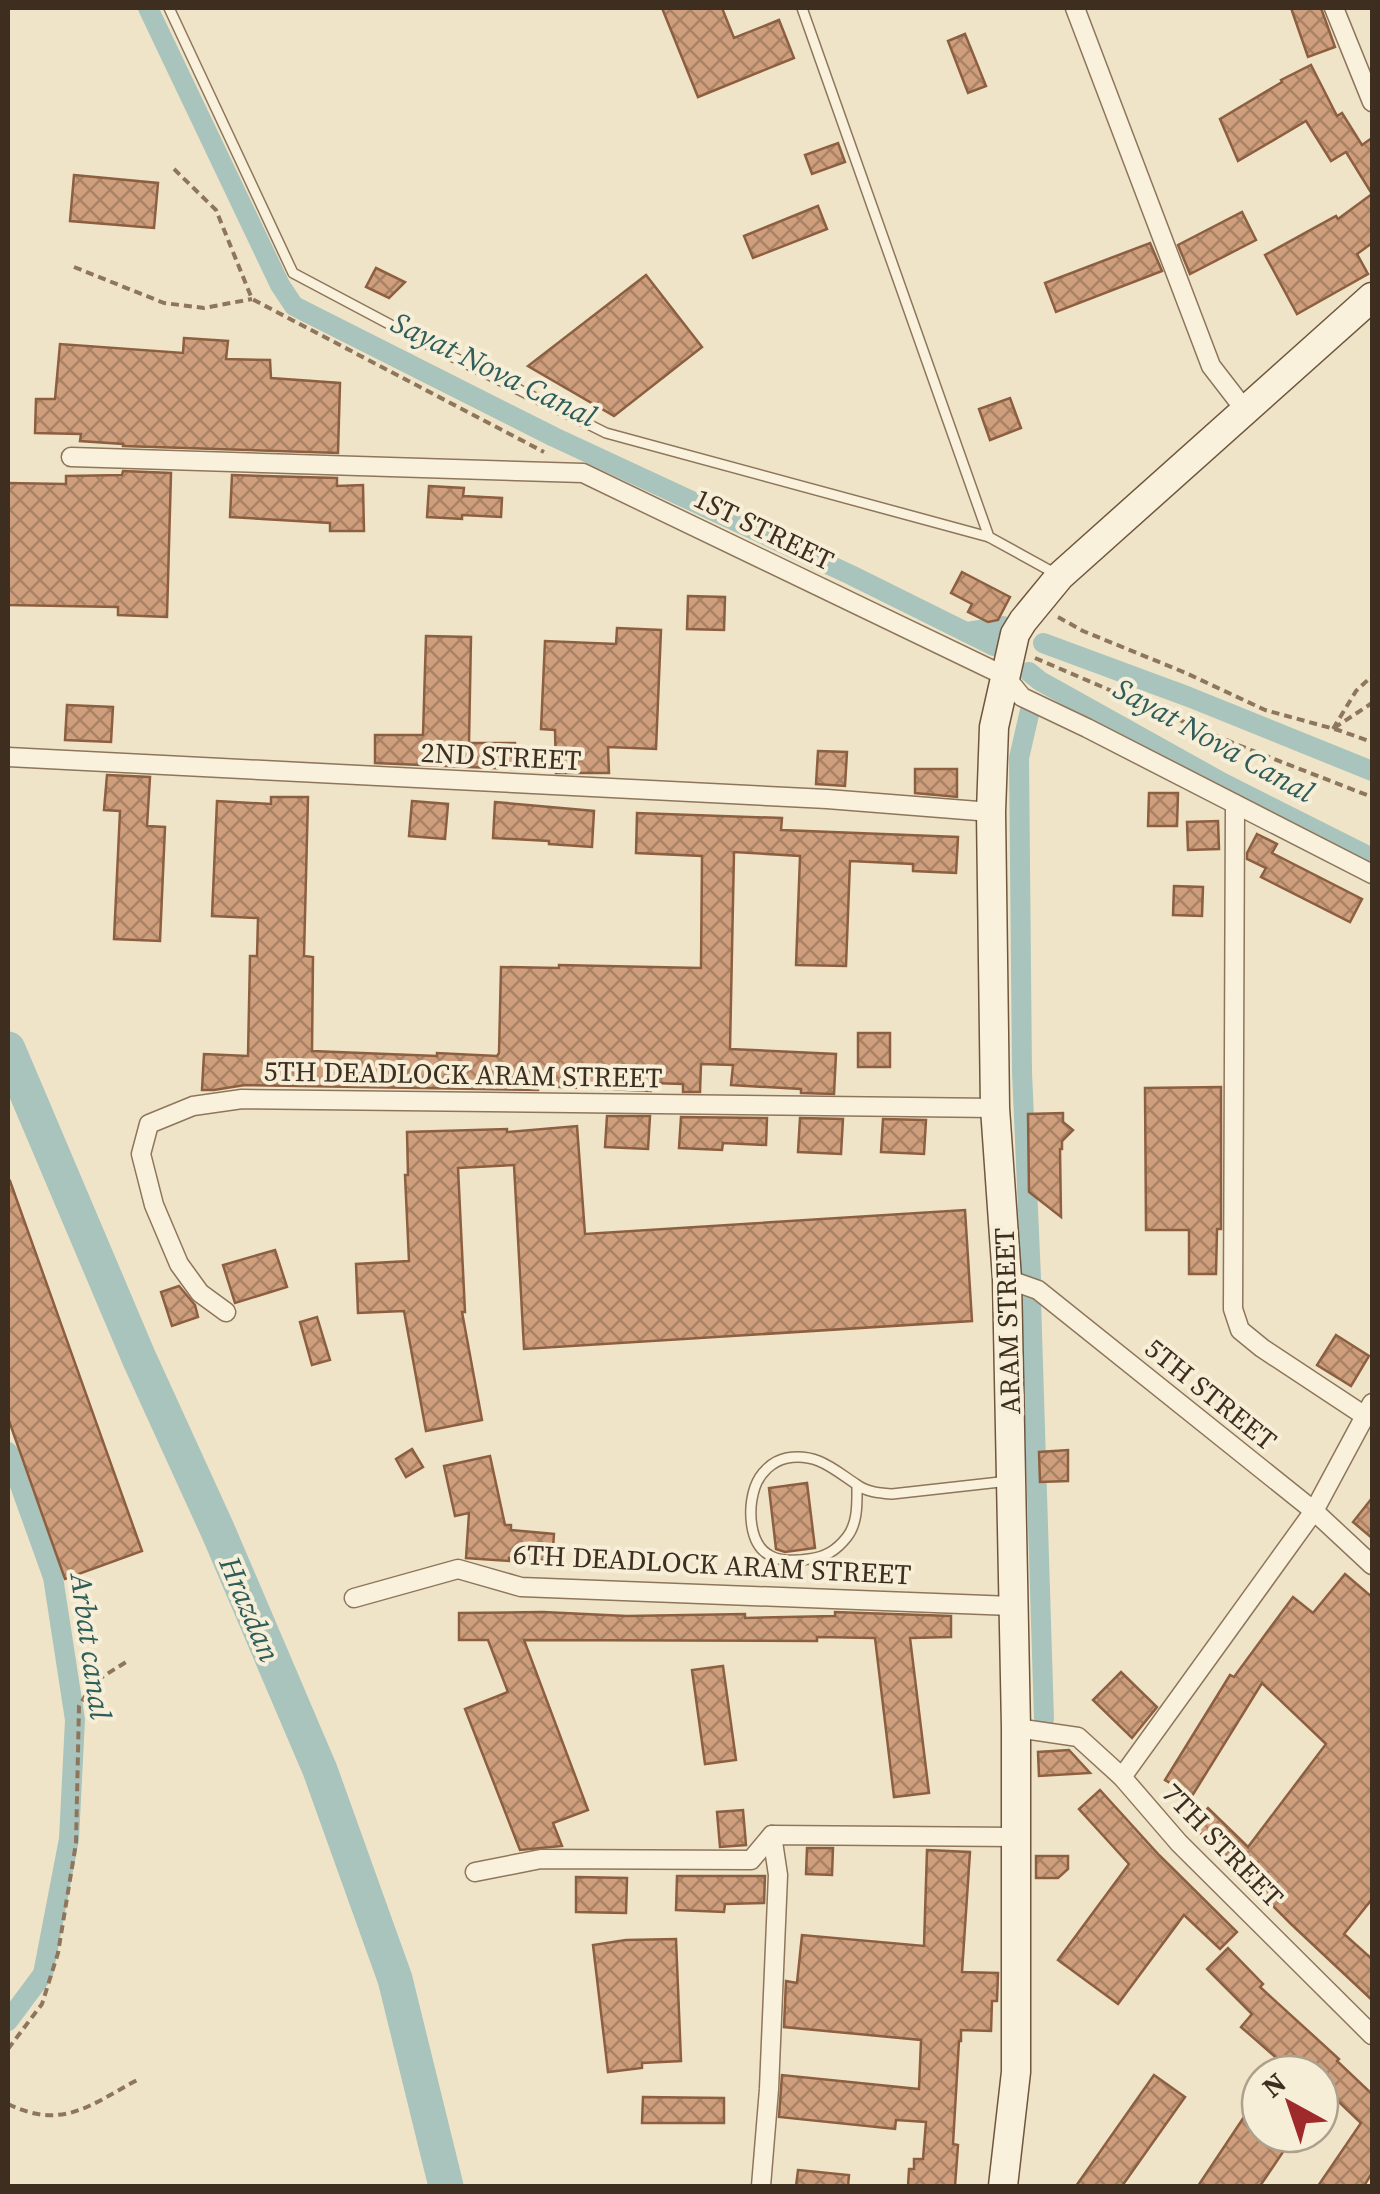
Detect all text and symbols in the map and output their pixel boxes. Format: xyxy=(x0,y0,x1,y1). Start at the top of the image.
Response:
water label: Sayat Nova Canal xyxy=(385,302,604,437)
street label: 1ST STREET xyxy=(688,479,840,579)
water label: Sayat Nova Canal xyxy=(1106,668,1322,812)
street label: 2ND STREET xyxy=(420,733,582,779)
street label: 5TH DEADLOCK ARAM STREET xyxy=(263,1052,663,1096)
street label: ARAM STREET xyxy=(985,1227,1029,1415)
street label: 5TH STREET xyxy=(1137,1329,1285,1459)
street label: 6TH DEADLOCK ARAM STREET xyxy=(512,1535,912,1593)
water label: Hrazdan xyxy=(209,1549,291,1668)
water label: Arbat canal xyxy=(60,1568,122,1722)
street label: 7TH STREET xyxy=(1154,1774,1292,1916)
north arrow xyxy=(1240,2054,1340,2154)
text: N xyxy=(1254,2064,1294,2106)

